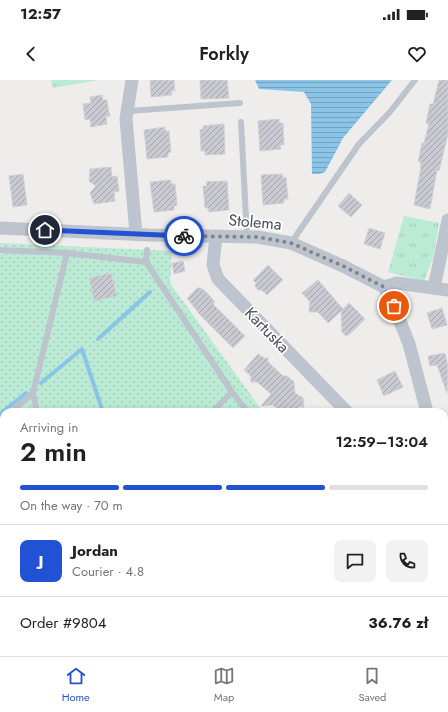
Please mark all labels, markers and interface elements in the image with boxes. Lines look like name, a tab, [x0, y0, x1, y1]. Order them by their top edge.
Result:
text: 12:57	[20, 3, 61, 25]
text: Forkly	[199, 41, 249, 67]
icon: back	[20, 43, 42, 65]
icon: heart	[406, 43, 428, 65]
street label: Stolema	[227, 208, 283, 236]
pin	[28, 213, 62, 247]
courier	[164, 216, 204, 256]
icon: home	[34, 219, 56, 241]
icon: bike	[173, 225, 195, 247]
pin	[377, 289, 411, 323]
icon: bag	[383, 295, 405, 317]
street label: Kartuska	[239, 302, 295, 358]
text: Arriving in	[20, 418, 78, 437]
text: 12:59–13:04	[335, 431, 428, 453]
text: 2 min	[20, 433, 87, 471]
text: On the way · 70 m	[20, 496, 123, 515]
text: Jordan	[72, 540, 118, 562]
button: chat	[334, 540, 376, 582]
button: phone	[386, 540, 428, 582]
text: J	[39, 550, 43, 572]
text: Courier · 4.8	[72, 562, 144, 581]
text: Order #9804	[20, 612, 107, 634]
text: 36.76 zł	[368, 612, 428, 634]
tab: Home	[62, 665, 90, 705]
tab: Map	[213, 665, 235, 705]
tab: Saved	[358, 665, 386, 705]

